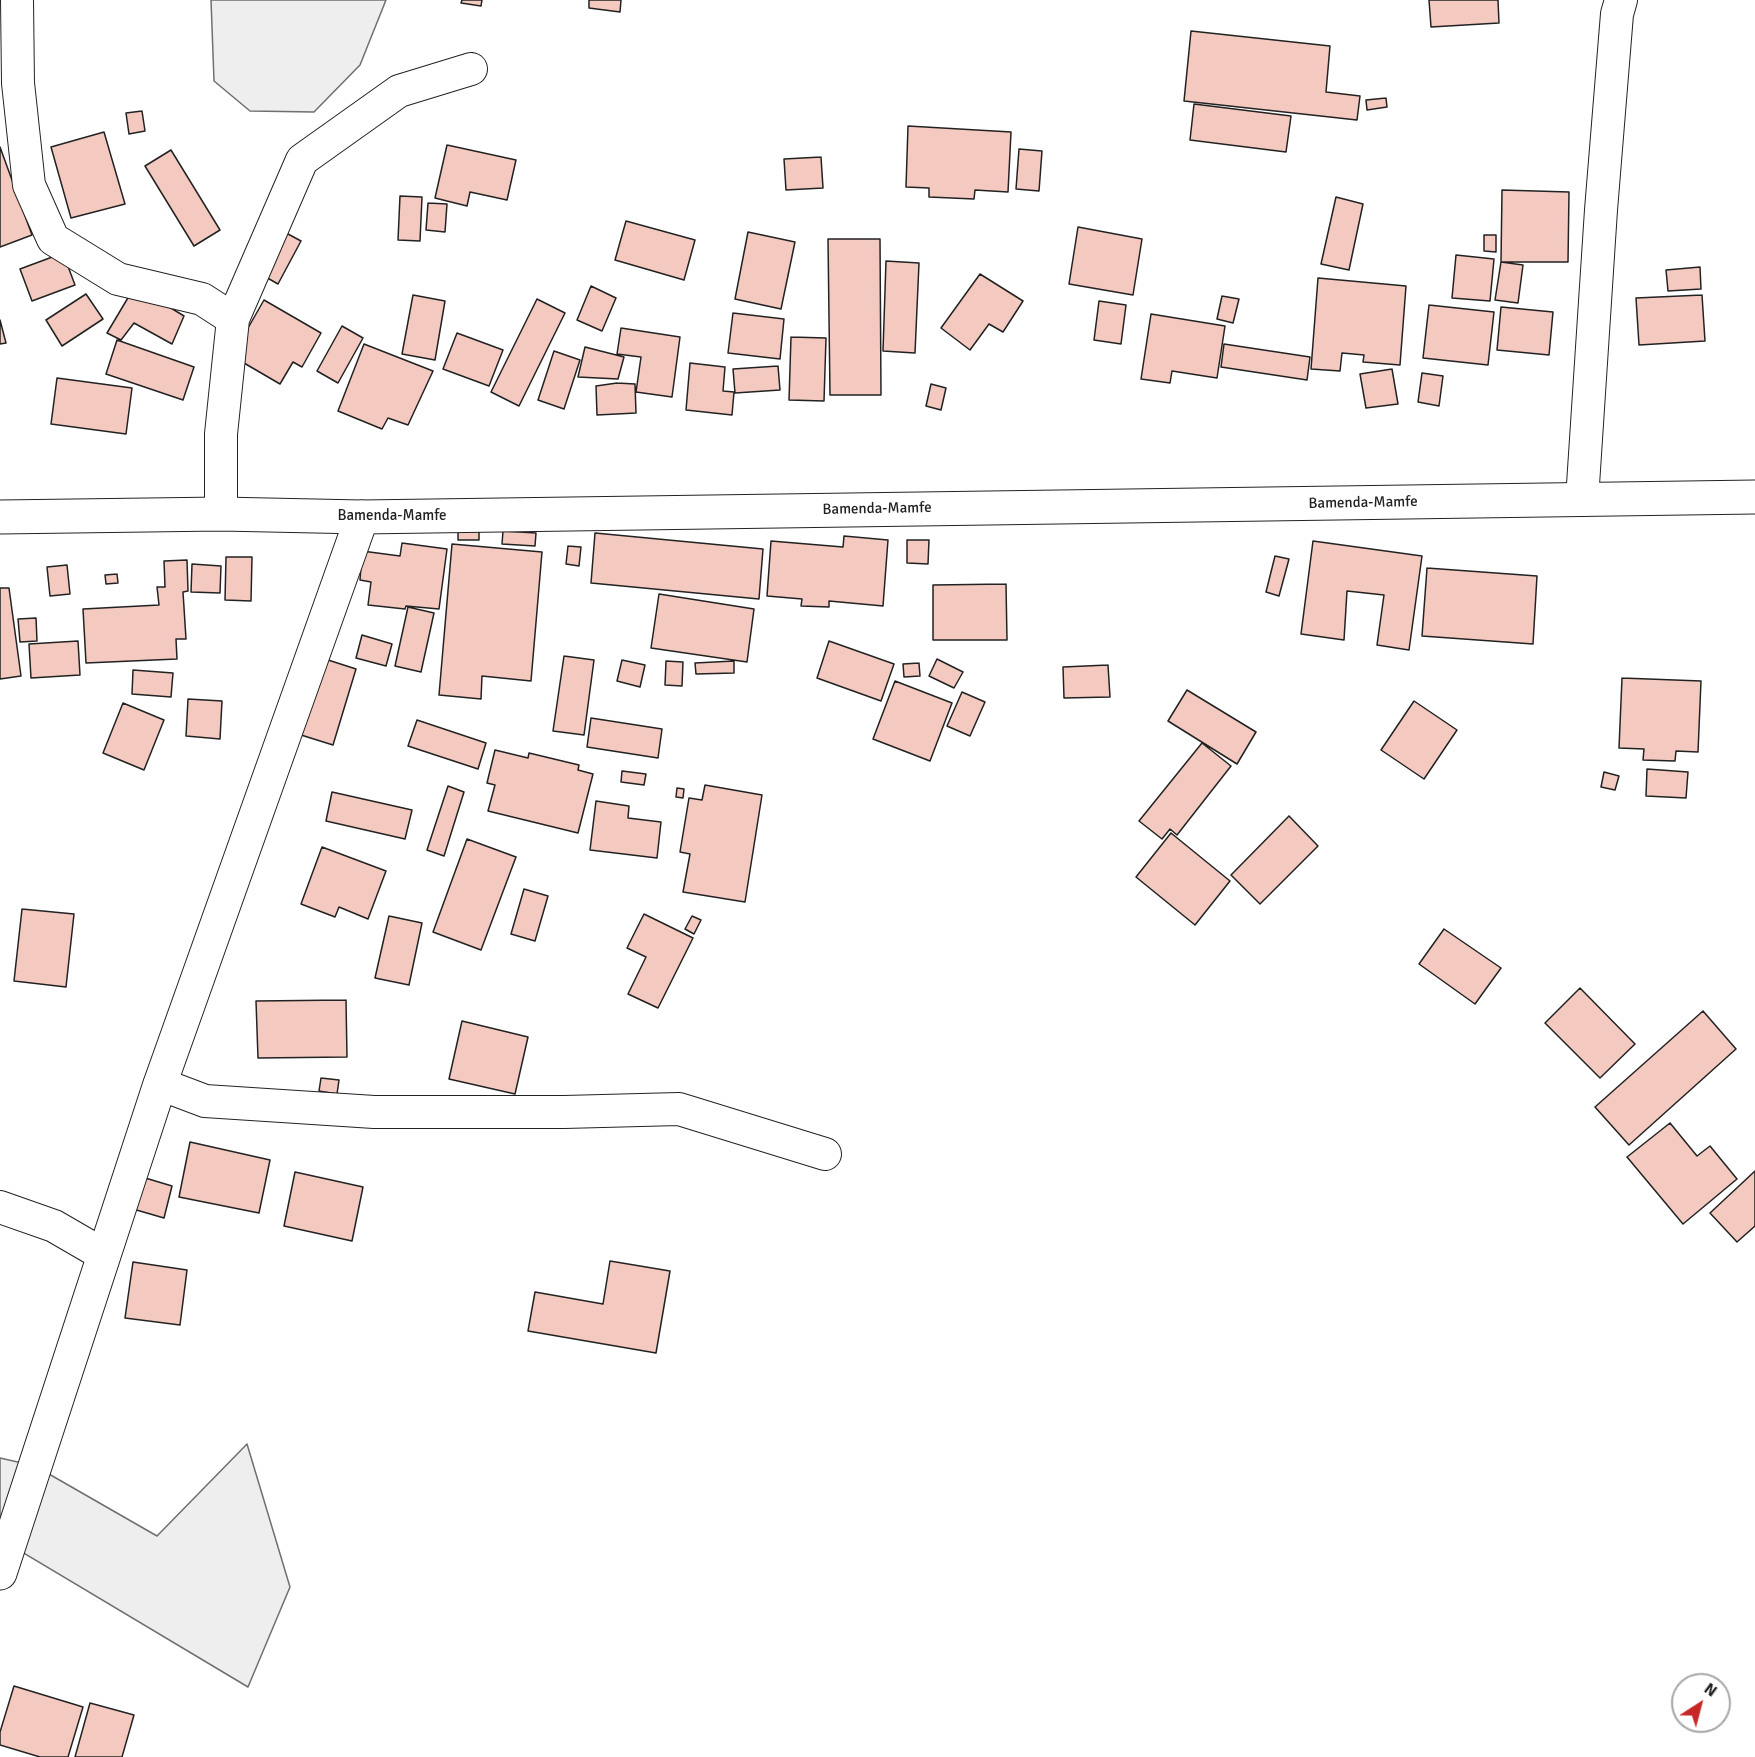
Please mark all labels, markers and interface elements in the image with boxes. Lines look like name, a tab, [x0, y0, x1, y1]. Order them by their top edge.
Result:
street label: Bamenda-Mamfe	[1308, 493, 1418, 513]
street label: Bamenda-Mamfe	[822, 499, 932, 519]
street label: Bamenda-Mamfe	[337, 507, 447, 525]
north arrow	[1671, 1673, 1731, 1733]
text: N	[1700, 1679, 1721, 1701]

